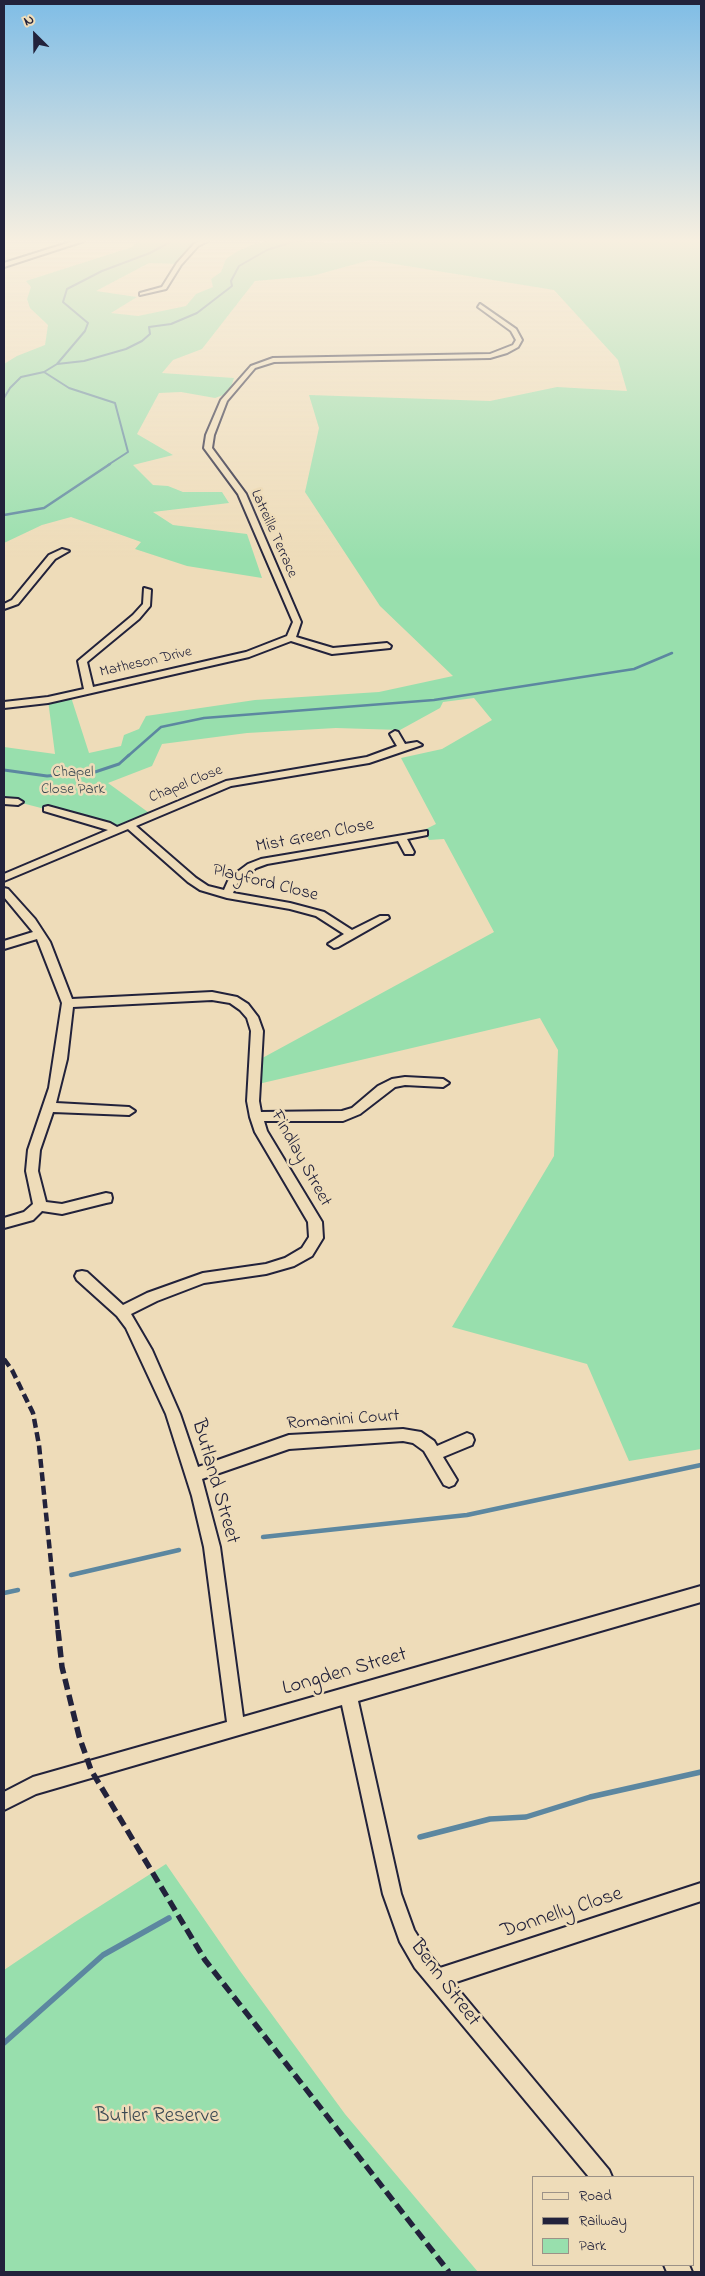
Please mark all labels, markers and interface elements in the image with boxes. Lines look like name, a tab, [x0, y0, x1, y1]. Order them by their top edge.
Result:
text: N	[20, 9, 37, 32]
north arrow	[10, 10, 60, 60]
street label: Latreille Terrace	[246, 487, 300, 581]
street label: Matheson Drive	[98, 644, 194, 682]
street label: Chapel Close	[147, 762, 225, 808]
park label: Chapel Close Park	[41, 765, 105, 800]
street label: Mist Green Close	[254, 815, 376, 859]
street label: Playford Close	[210, 860, 320, 908]
street label: Findlay Street	[265, 1107, 335, 1211]
street label: Romanini Court	[286, 1406, 400, 1436]
street label: Butland Street	[184, 1417, 244, 1547]
street label: Longden Street	[280, 1643, 410, 1703]
street label: Donnelly Close	[498, 1882, 626, 1946]
street label: Benn Street	[403, 1936, 485, 2032]
park label: Butler Reserve	[95, 2105, 219, 2131]
legend	[532, 2176, 695, 2266]
text: Road	[579, 2185, 612, 2207]
text: Railway	[579, 2210, 627, 2232]
text: Park	[579, 2235, 606, 2257]

